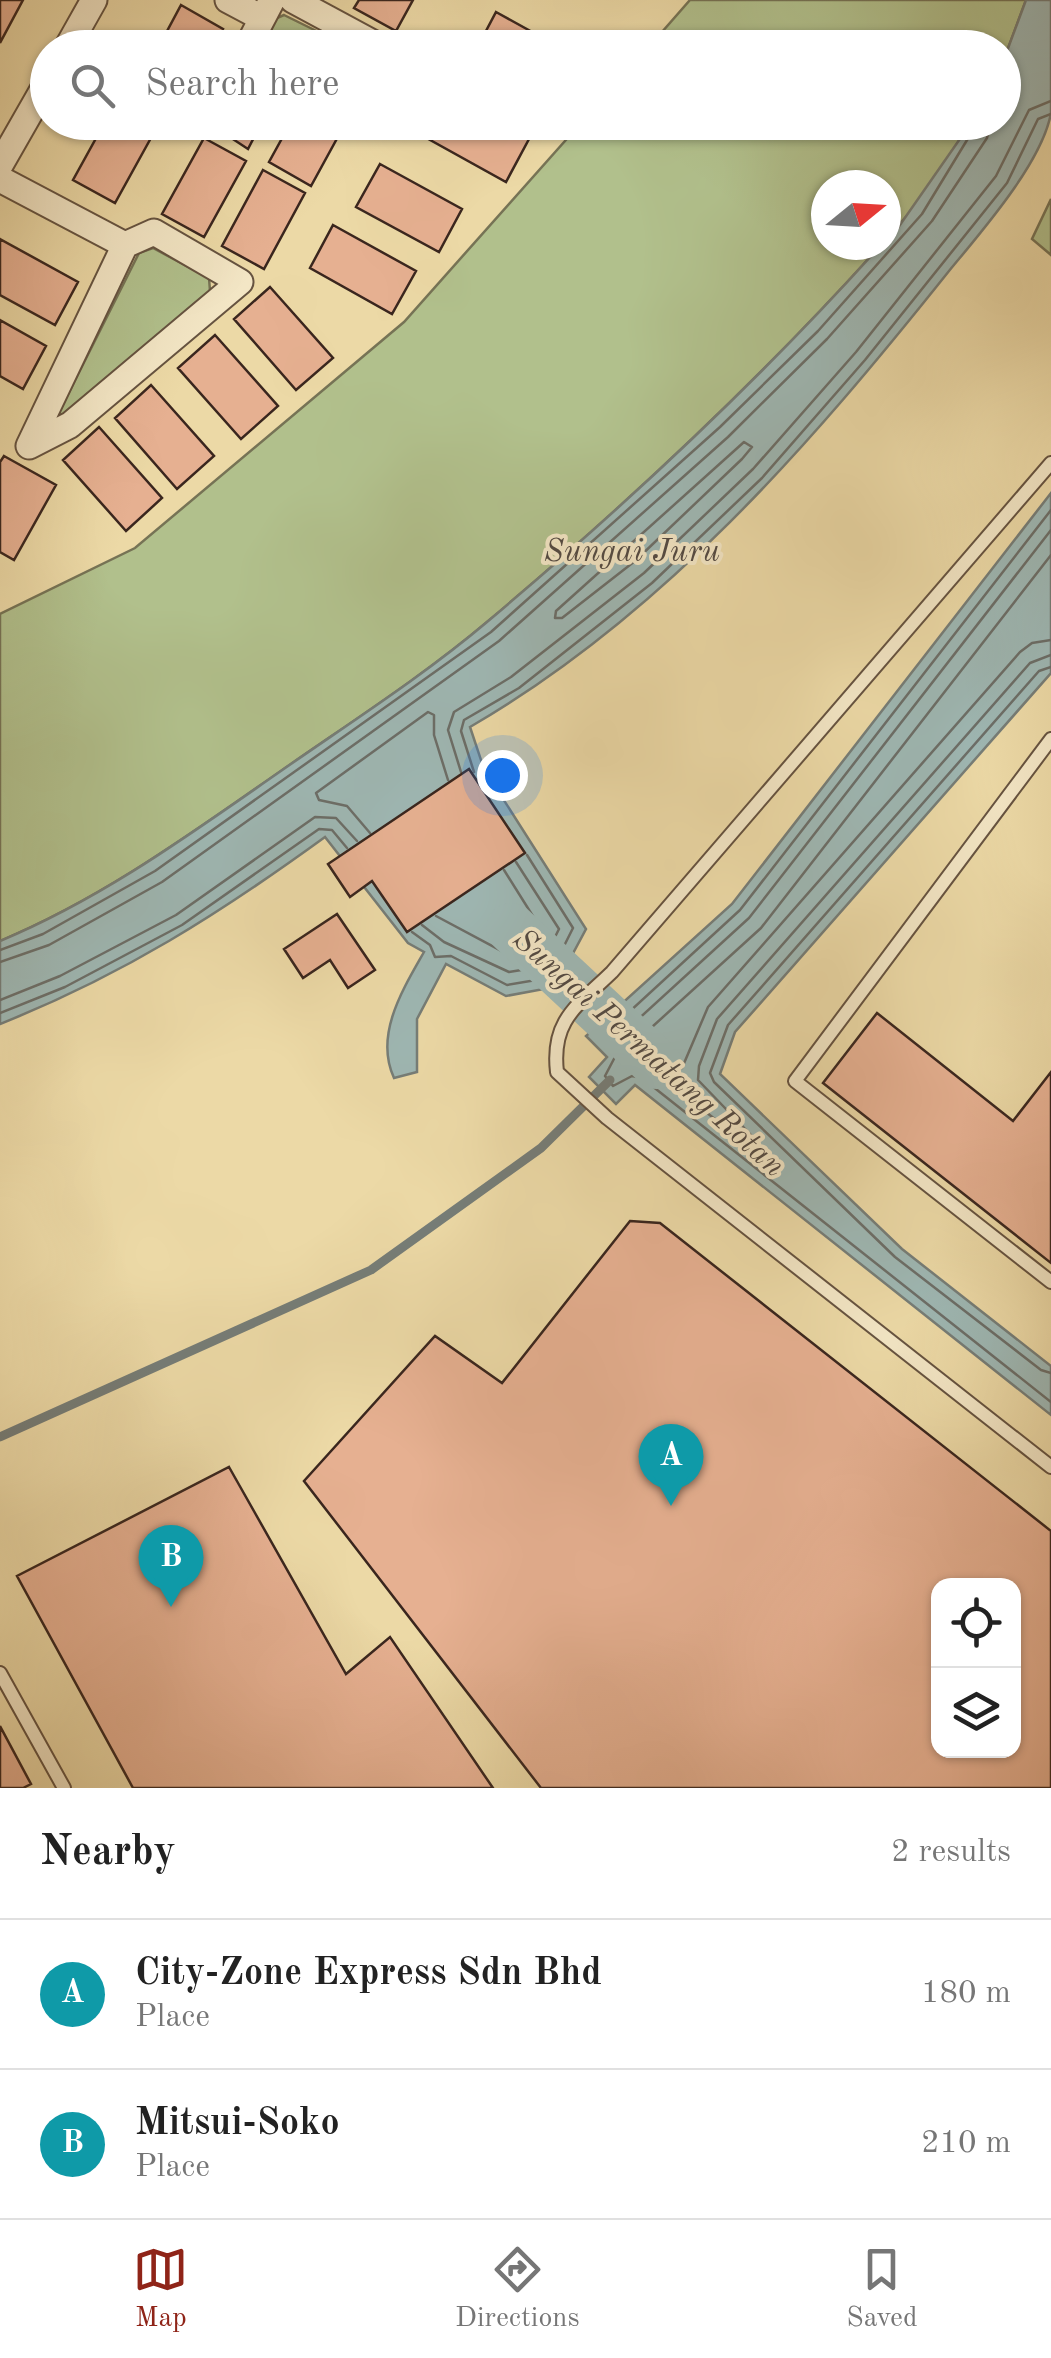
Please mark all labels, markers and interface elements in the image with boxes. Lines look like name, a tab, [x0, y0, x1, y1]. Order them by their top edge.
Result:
search box	[30, 30, 1021, 140]
icon: search	[65, 58, 120, 113]
text: Search here	[145, 66, 340, 104]
north arrow	[811, 170, 901, 260]
water label: Sungai Juru	[544, 537, 720, 569]
your location	[477, 750, 528, 801]
water label: Sungai Permatang Rotan	[506, 924, 790, 1184]
pin: A	[638, 1424, 704, 1506]
pin: B	[138, 1524, 204, 1607]
map controls	[931, 1578, 1021, 1758]
button: locate	[931, 1578, 1021, 1668]
button: layers	[931, 1668, 1021, 1758]
text: Nearby	[40, 1832, 176, 1874]
text: 2 results	[891, 1837, 1011, 1869]
text: City-Zone Express Sdn Bhd	[135, 1955, 602, 1993]
text: A	[60, 1978, 85, 2010]
text: 180 m	[921, 1978, 1011, 2010]
text: Place	[135, 2002, 210, 2034]
text: Mitsui-Soko	[135, 2105, 340, 2143]
text: B	[61, 2128, 84, 2160]
text: 210 m	[921, 2128, 1011, 2160]
text: Place	[135, 2152, 210, 2184]
tab: Map	[133, 2242, 188, 2337]
tab: Directions	[455, 2242, 580, 2337]
tab: Saved	[846, 2242, 918, 2337]

